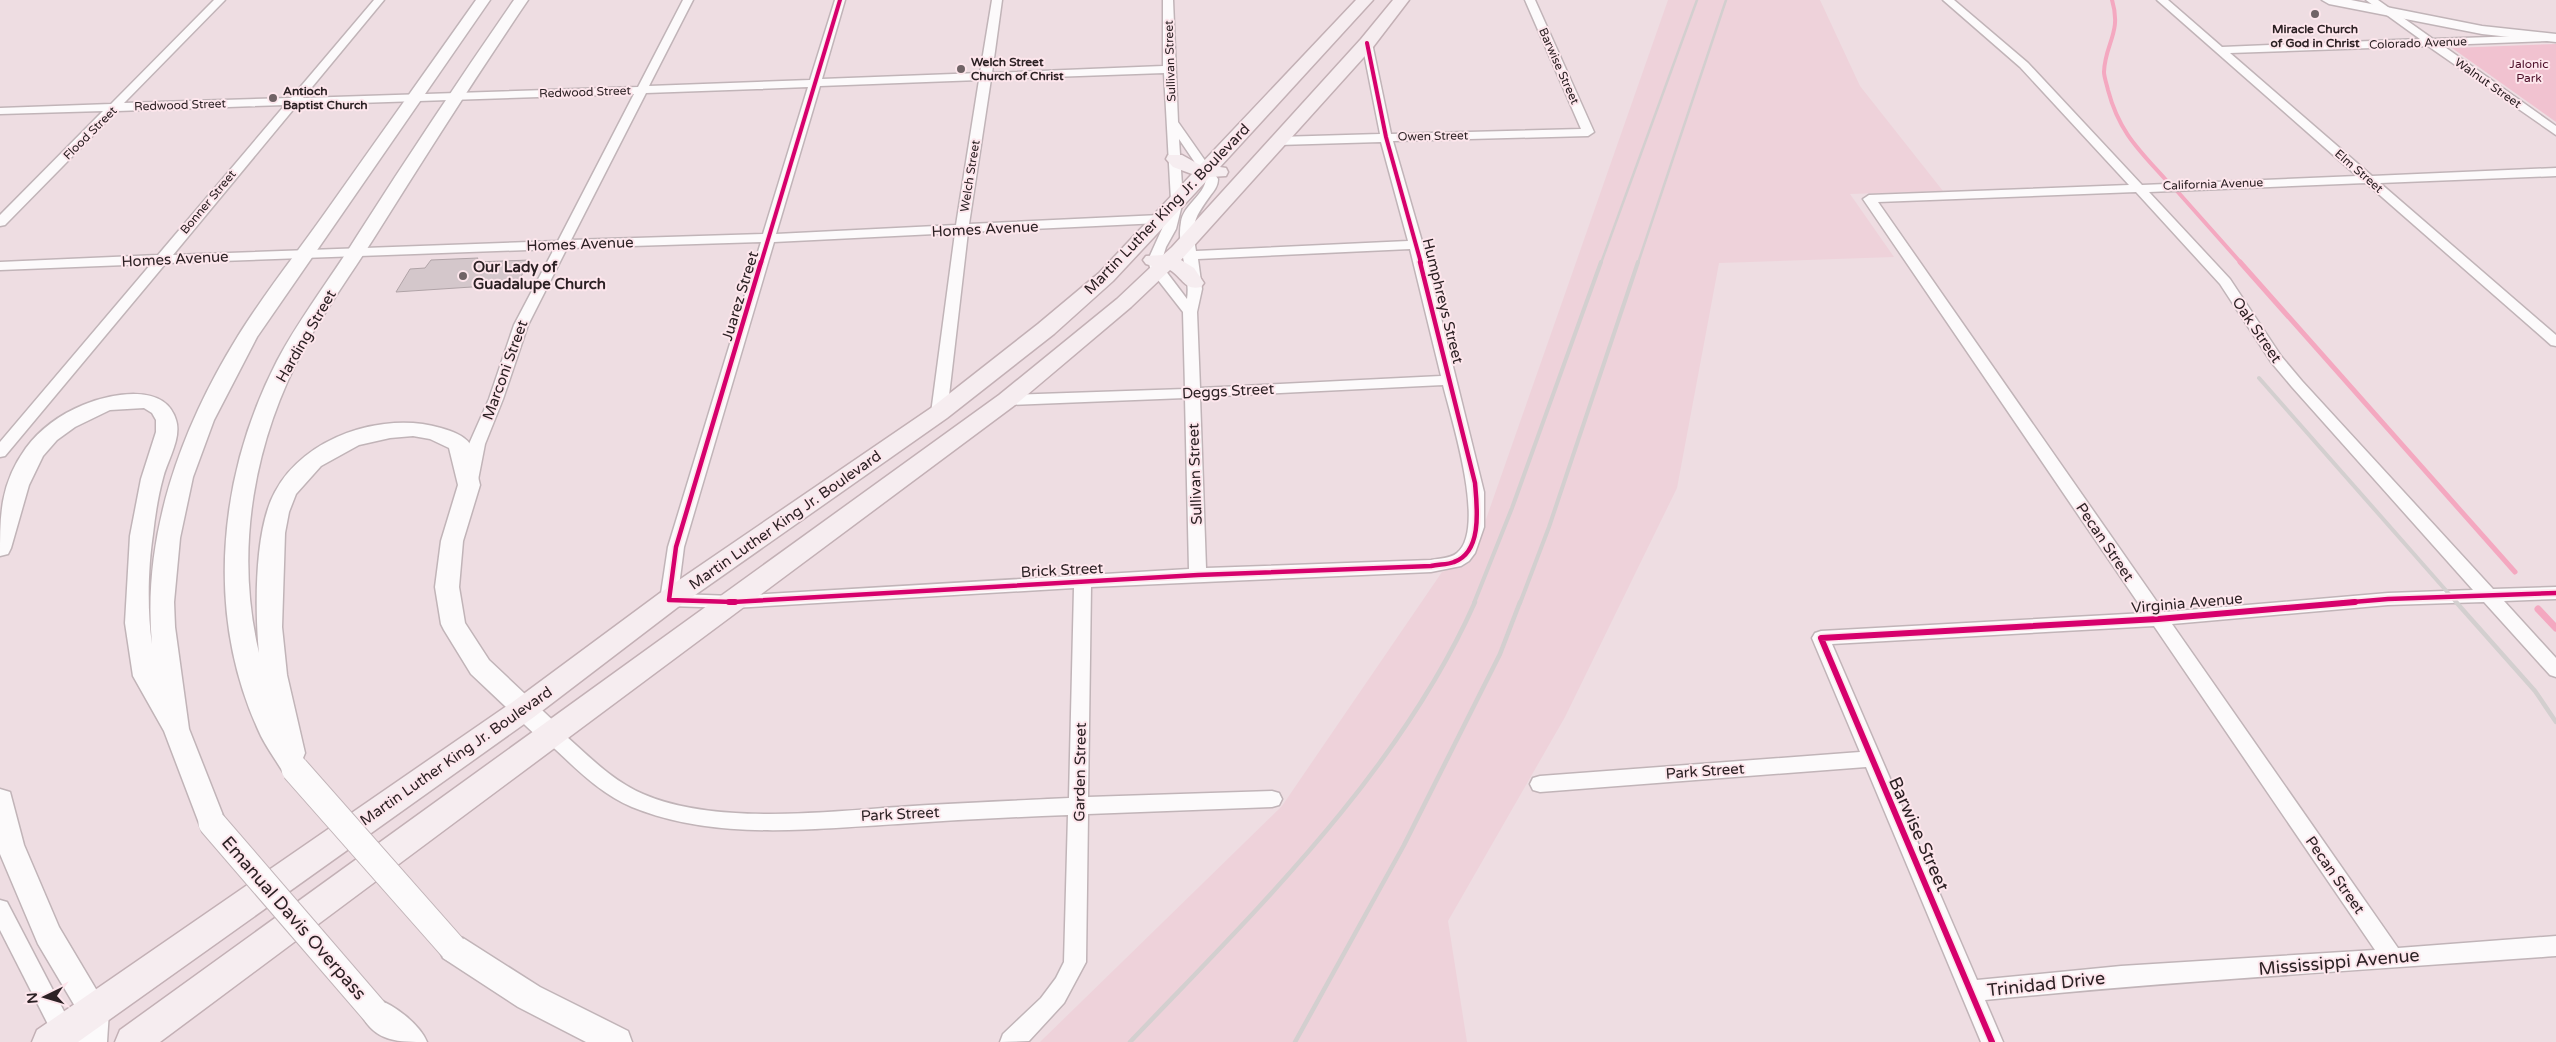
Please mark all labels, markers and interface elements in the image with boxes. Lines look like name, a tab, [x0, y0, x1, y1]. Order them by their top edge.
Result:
marker: Miracle Church of God in Christ	[2309, 8, 2321, 20]
street label: Sullivan Street	[1162, 20, 1178, 102]
place label: Miracle Church of God in Christ	[2271, 22, 2360, 50]
street label: Barwise Street	[1536, 26, 1582, 107]
street label: Colorado Avenue	[2369, 34, 2467, 52]
place label: Welch Street Church of Christ	[971, 55, 1064, 83]
street label: Walnut Street	[2452, 55, 2524, 111]
park label: Jalonic Park	[2509, 57, 2549, 85]
marker: Welch Street Church of Christ	[955, 63, 967, 75]
street label: Redwood Street	[539, 83, 632, 101]
place label: Antioch Baptist Church	[283, 84, 368, 113]
marker: Antioch Baptist Church	[267, 92, 279, 104]
street label: Redwood Street	[134, 96, 227, 114]
street label: Flood Street	[60, 103, 120, 163]
street label: Martin Luther King Jr. Boulevard	[1081, 120, 1253, 298]
street label: Owen Street	[1398, 128, 1469, 144]
street label: Welch Street	[957, 139, 983, 213]
street label: Elm Street	[2332, 146, 2386, 196]
street label: Bonner Street	[177, 167, 239, 237]
street label: California Avenue	[2163, 175, 2264, 193]
street label: Homes Avenue	[931, 217, 1039, 241]
street label: Homes Avenue	[526, 233, 634, 255]
street label: Humphreys Street	[1419, 236, 1467, 366]
street label: Homes Avenue	[121, 247, 229, 271]
street label: Juarez Street	[718, 249, 762, 343]
place label: Our Lady of Guadalupe Church	[473, 258, 606, 294]
marker: Our Lady of Guadalupe Church	[457, 270, 469, 282]
street label: Harding Street	[272, 286, 340, 385]
street label: Oak Street	[2228, 294, 2286, 367]
street label: Marconi Street	[479, 317, 532, 422]
street label: Deggs Street	[1181, 380, 1275, 402]
street label: Sullivan Street	[1184, 423, 1206, 525]
street label: Martin Luther King Jr. Boulevard	[686, 447, 884, 593]
street label: Pecan Street	[2072, 499, 2138, 585]
street label: Brick Street	[1020, 559, 1104, 581]
street label: Virginia Avenue	[2131, 589, 2243, 617]
street label: Martin Luther King Jr. Boulevard	[357, 683, 555, 829]
street label: Garden Street	[1070, 722, 1090, 822]
street label: Park Street	[1665, 759, 1745, 783]
street label: Barwise Street	[1884, 773, 1954, 895]
street label: Park Street	[860, 803, 940, 825]
street label: Emanual Davis Overpass	[217, 832, 371, 1004]
street label: Pecan Street	[2302, 833, 2369, 918]
street label: Mississippi Avenue	[2258, 944, 2420, 980]
street label: Trinidad Drive	[1986, 967, 2106, 1001]
north arrow	[20, 972, 70, 1022]
text: N	[24, 992, 42, 1004]

